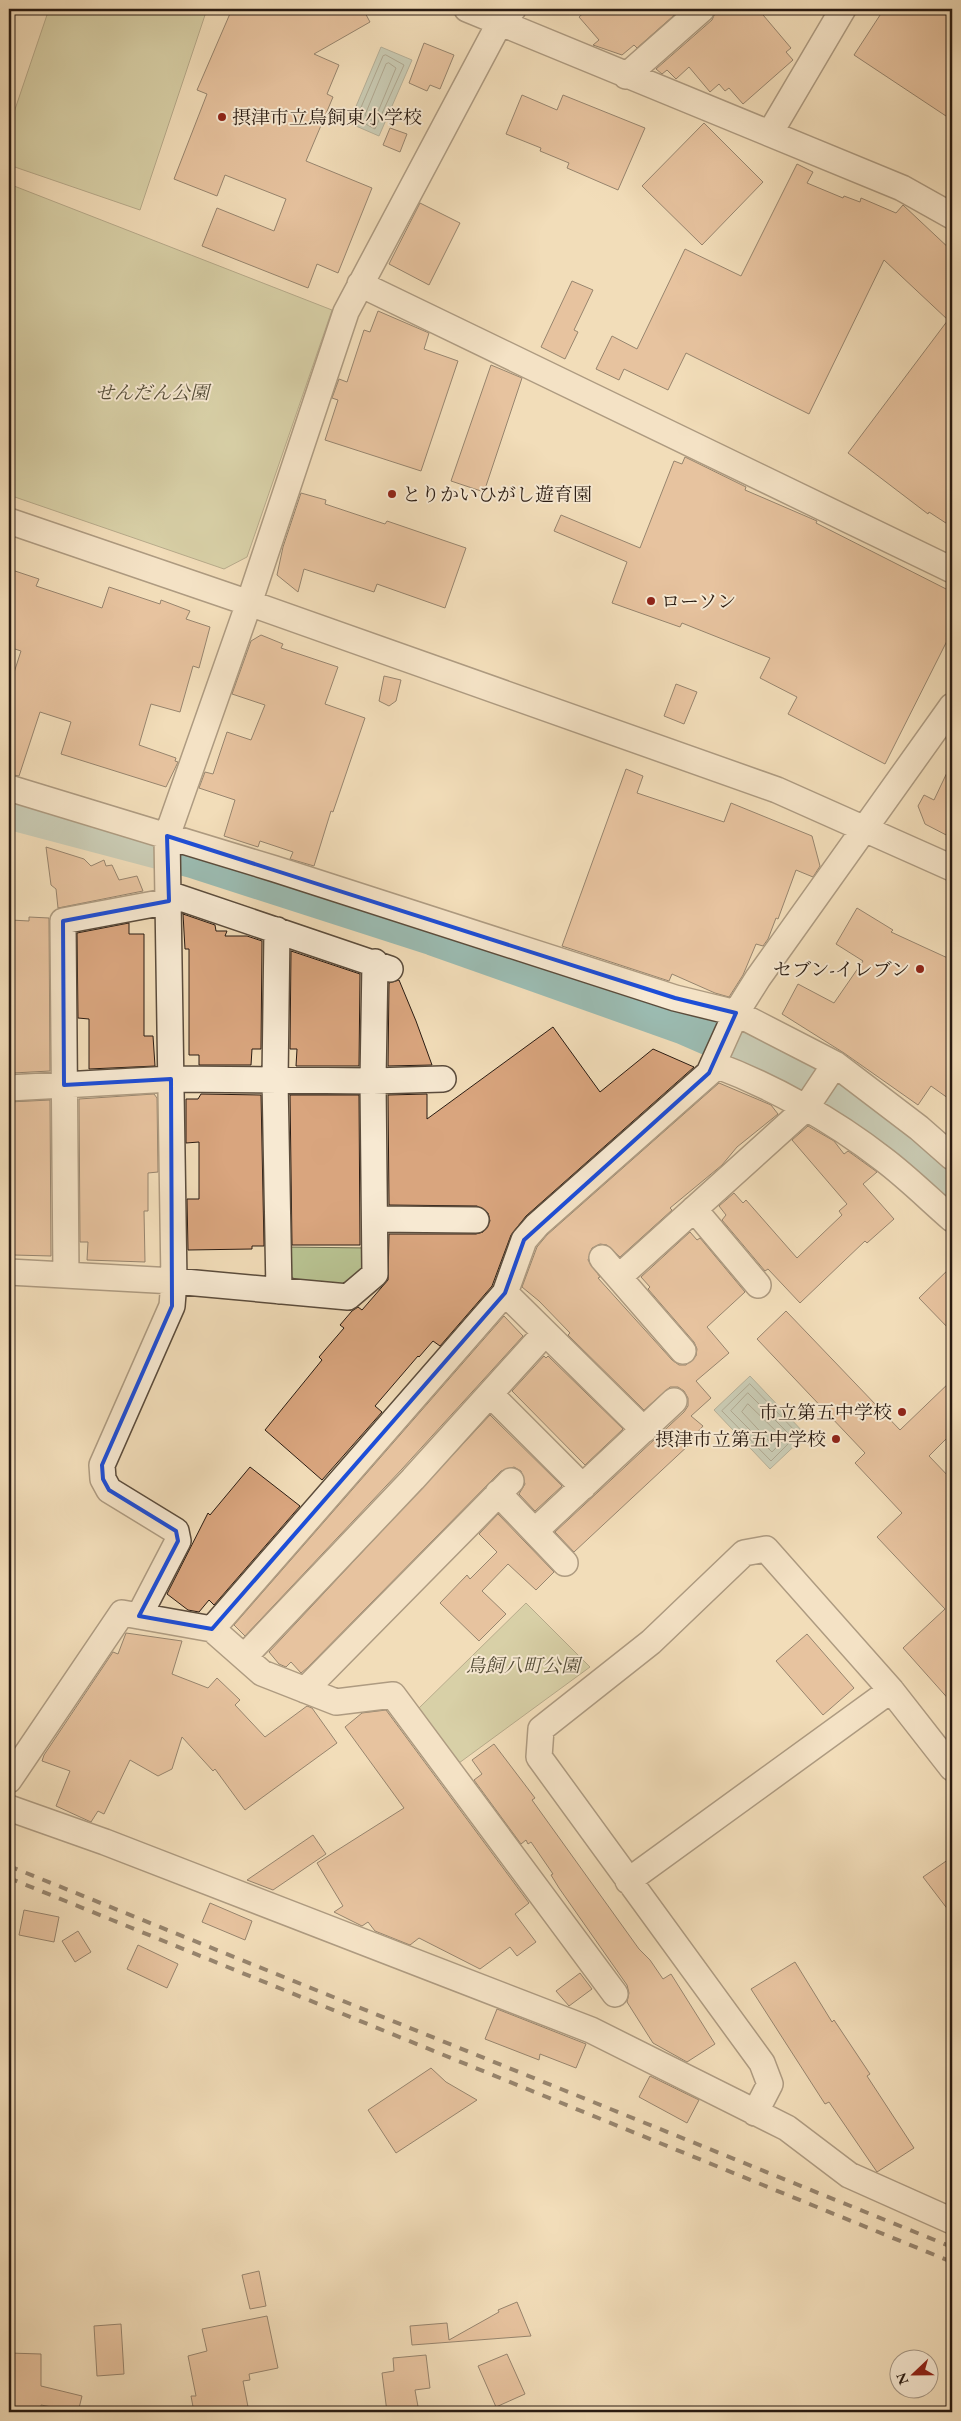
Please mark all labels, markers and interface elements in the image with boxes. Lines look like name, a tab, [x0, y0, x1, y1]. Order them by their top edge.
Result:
place label: 摂津市立鳥飼東小学校	[232, 105, 422, 130]
marker: 摂津市立鳥飼東小学校	[216, 111, 228, 123]
park label: せんだん公園	[95, 380, 212, 405]
place label: とりかいひがし遊育園	[402, 482, 592, 507]
marker: とりかいひがし遊育園	[386, 488, 398, 500]
place label: ローソン	[661, 589, 736, 614]
marker: ローソン	[645, 595, 657, 607]
place label: セブン-イレブン	[773, 957, 910, 982]
marker: セブン-イレブン	[914, 963, 926, 975]
place label: 市立第五中学校	[759, 1400, 892, 1425]
marker: 市立第五中学校	[896, 1406, 908, 1418]
place label: 摂津市立第五中学校	[655, 1427, 826, 1452]
marker: 摂津市立第五中学校	[830, 1433, 842, 1445]
park label: 鳥飼八町公園	[466, 1653, 583, 1678]
north arrow	[888, 2348, 938, 2398]
text: N	[891, 2370, 912, 2387]

